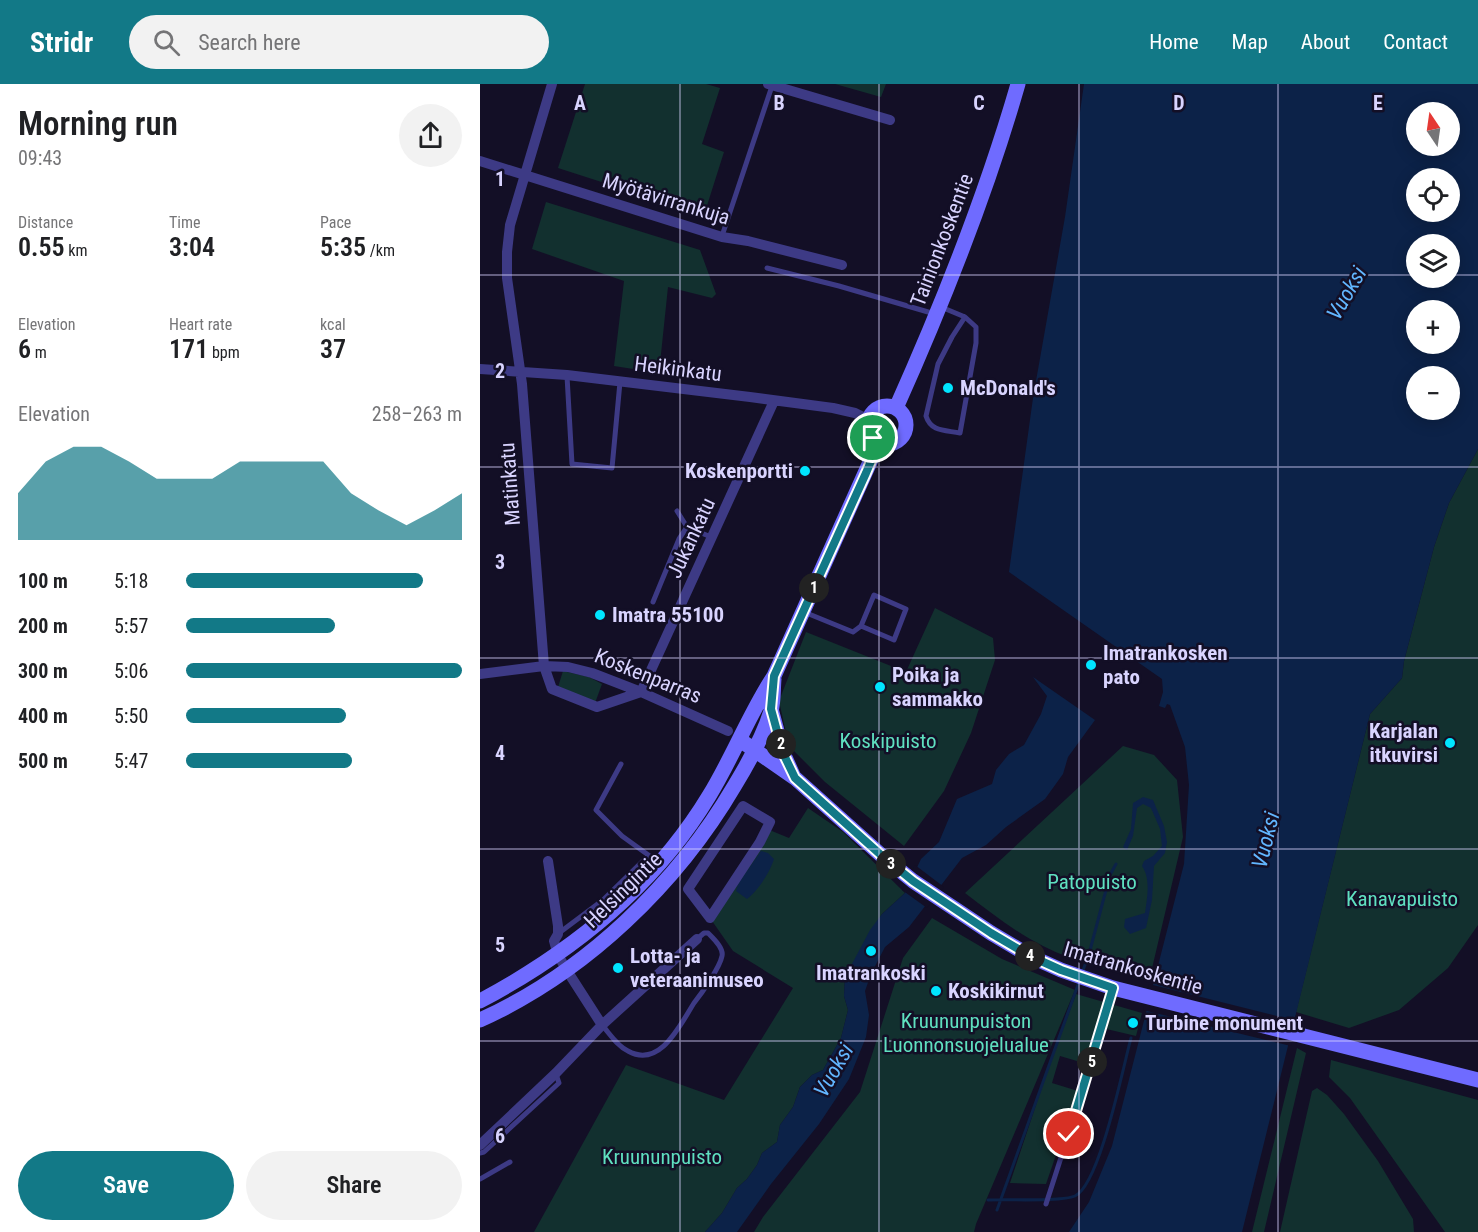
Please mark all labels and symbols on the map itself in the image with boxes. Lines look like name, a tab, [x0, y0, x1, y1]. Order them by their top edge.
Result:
text: A	[574, 91, 586, 115]
text: B	[773, 91, 785, 115]
text: C	[973, 91, 985, 115]
text: D	[1173, 91, 1185, 115]
text: E	[1373, 91, 1383, 115]
north arrow	[1406, 102, 1460, 156]
text: 1	[495, 167, 505, 191]
street label: Myötävirrankuja	[599, 168, 733, 230]
street label: Tainionkoskentie	[906, 170, 978, 310]
water label: Vuoksi	[1321, 262, 1372, 324]
street label: Heikinkatu	[633, 352, 723, 386]
text: 2	[495, 359, 505, 383]
place label: McDonald's	[960, 376, 1056, 400]
marker: McDonald's	[941, 381, 955, 395]
pin	[847, 412, 898, 463]
street label: Matinkatu	[495, 442, 525, 526]
place label: Koskenportti	[685, 459, 793, 483]
marker: Koskenportti	[798, 464, 812, 478]
street label: Jukankatu	[662, 494, 720, 582]
text: 3	[495, 550, 505, 574]
pin: 1	[799, 573, 829, 603]
place label: Imatra 55100	[612, 603, 724, 627]
marker: Imatra 55100	[593, 608, 607, 622]
place label: Imatrankosken pato	[1103, 641, 1228, 689]
street label: Koskenparras	[591, 644, 705, 708]
marker: Imatrankosken pato	[1084, 658, 1098, 672]
place label: Poika ja sammakko	[892, 663, 983, 711]
marker: Poika ja sammakko	[873, 680, 887, 694]
place label: Karjalan itkuvirsi	[1369, 719, 1438, 767]
pin: 2	[766, 729, 796, 759]
park label: Koskipuisto	[839, 729, 937, 753]
marker: Karjalan itkuvirsi	[1443, 736, 1457, 750]
text: 4	[495, 741, 505, 765]
water label: Vuoksi	[1246, 809, 1285, 871]
street label: Helsingintie	[579, 847, 667, 933]
pin: 3	[876, 849, 906, 879]
park label: Patopuisto	[1047, 870, 1137, 894]
park label: Kanavapuisto	[1346, 887, 1458, 911]
text: 5	[495, 933, 505, 957]
street label: Imatrankoskentie	[1061, 937, 1205, 999]
pin: 4	[1015, 941, 1045, 971]
place label: Lotta- ja veteraanimuseo	[630, 944, 764, 992]
marker: Imatrankoski	[864, 944, 878, 958]
marker: Lotta- ja veteraanimuseo	[611, 961, 625, 975]
place label: Imatrankoski	[816, 961, 926, 985]
place label: Koskikirnut	[948, 979, 1044, 1003]
marker: Koskikirnut	[929, 984, 943, 998]
park label: Kruununpuiston Luonnonsuojelualue	[883, 1009, 1049, 1057]
place label: Turbine monument	[1145, 1011, 1303, 1035]
marker: Turbine monument	[1126, 1016, 1140, 1030]
water label: Vuoksi	[808, 1039, 859, 1101]
pin: 5	[1077, 1047, 1107, 1077]
pin	[1043, 1108, 1094, 1159]
text: 6	[495, 1124, 505, 1148]
park label: Kruununpuisto	[602, 1145, 722, 1169]

